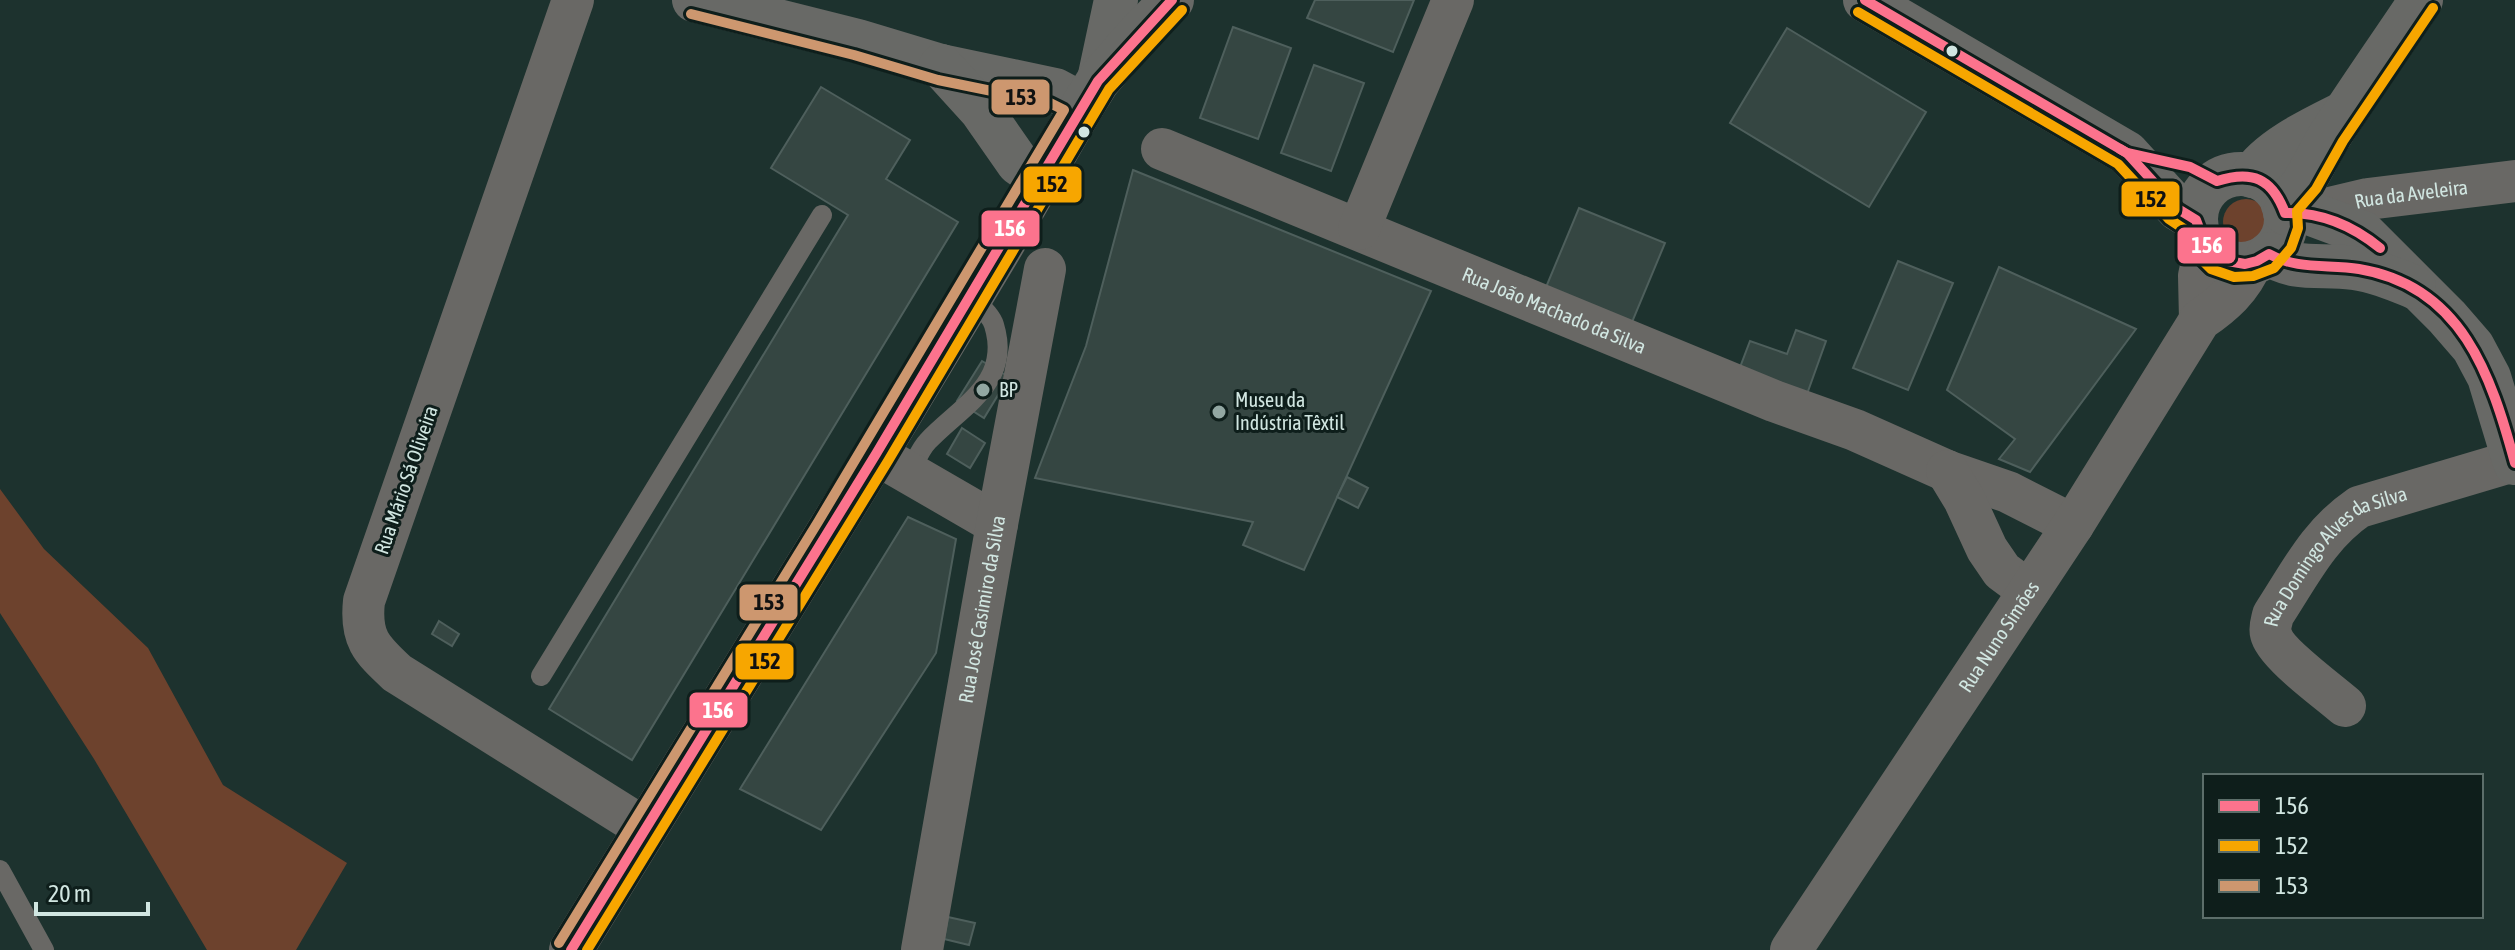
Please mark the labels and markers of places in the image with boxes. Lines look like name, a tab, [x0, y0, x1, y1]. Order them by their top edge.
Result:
unlabelled marker	[1944, 43, 1960, 59]
unlabelled marker	[1076, 124, 1092, 140]
place label: BP	[999, 378, 1018, 401]
marker: BP	[974, 381, 992, 399]
place label: Museu da Indústria Têxtil	[1235, 388, 1345, 434]
marker: Museu da Indústria Têxtil	[1210, 403, 1228, 421]

